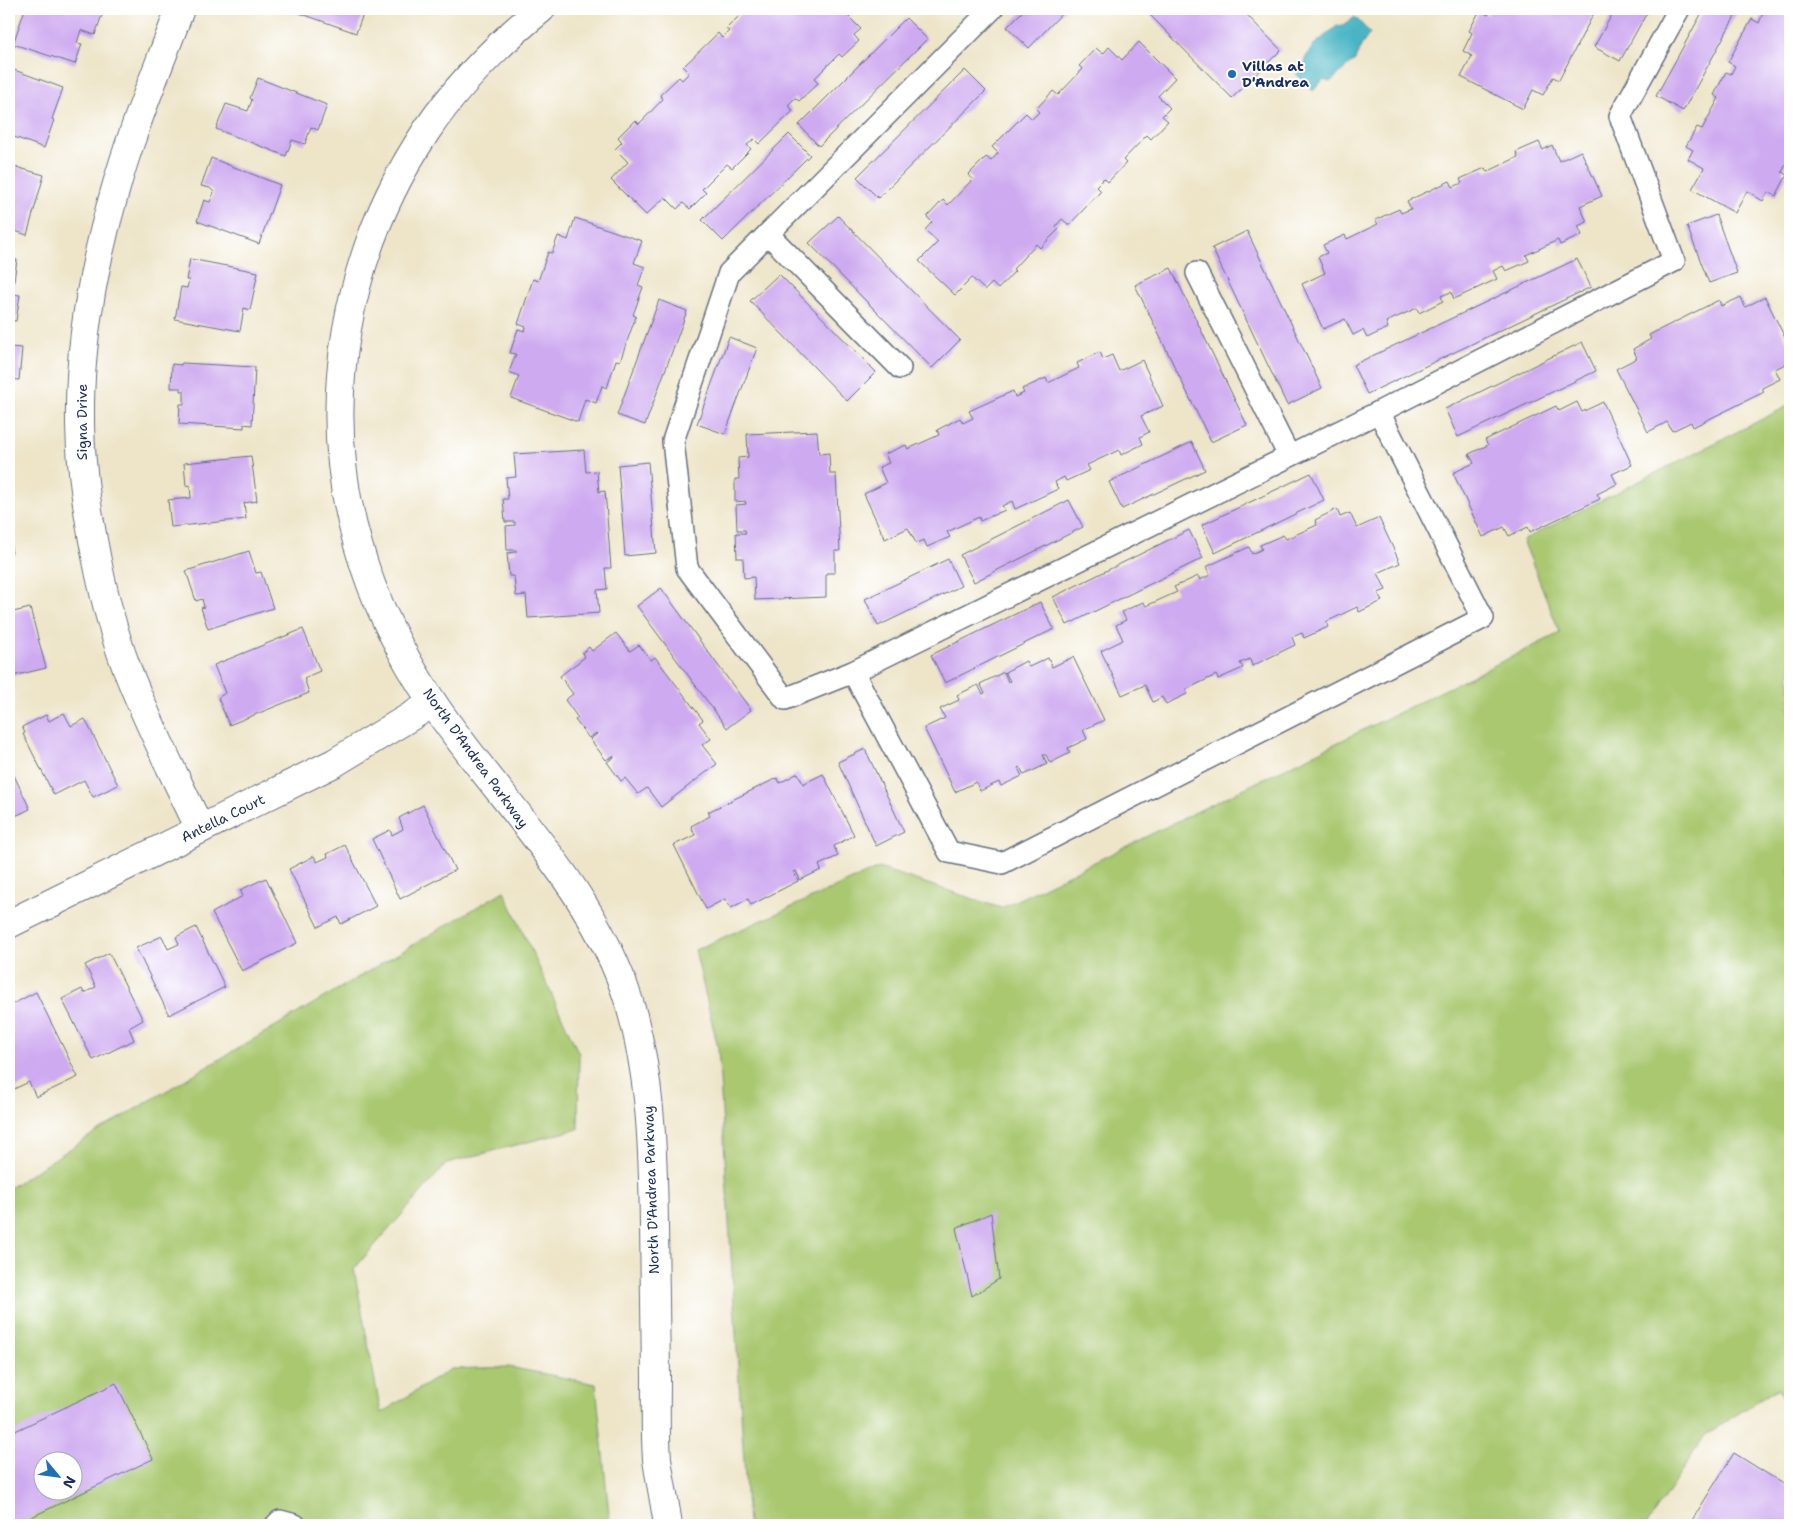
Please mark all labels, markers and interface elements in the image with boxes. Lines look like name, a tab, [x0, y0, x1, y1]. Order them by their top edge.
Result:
place label: Villas at D'Andrea	[1242, 57, 1310, 91]
marker: Villas at D'Andrea	[1226, 68, 1238, 80]
street label: Signa Drive	[73, 384, 91, 460]
street label: North D'Andrea Parkway	[419, 684, 533, 832]
street label: Antella Court	[178, 790, 268, 846]
street label: North D'Andrea Parkway	[639, 1105, 663, 1275]
north arrow	[32, 1452, 82, 1502]
text: N	[59, 1473, 80, 1492]

